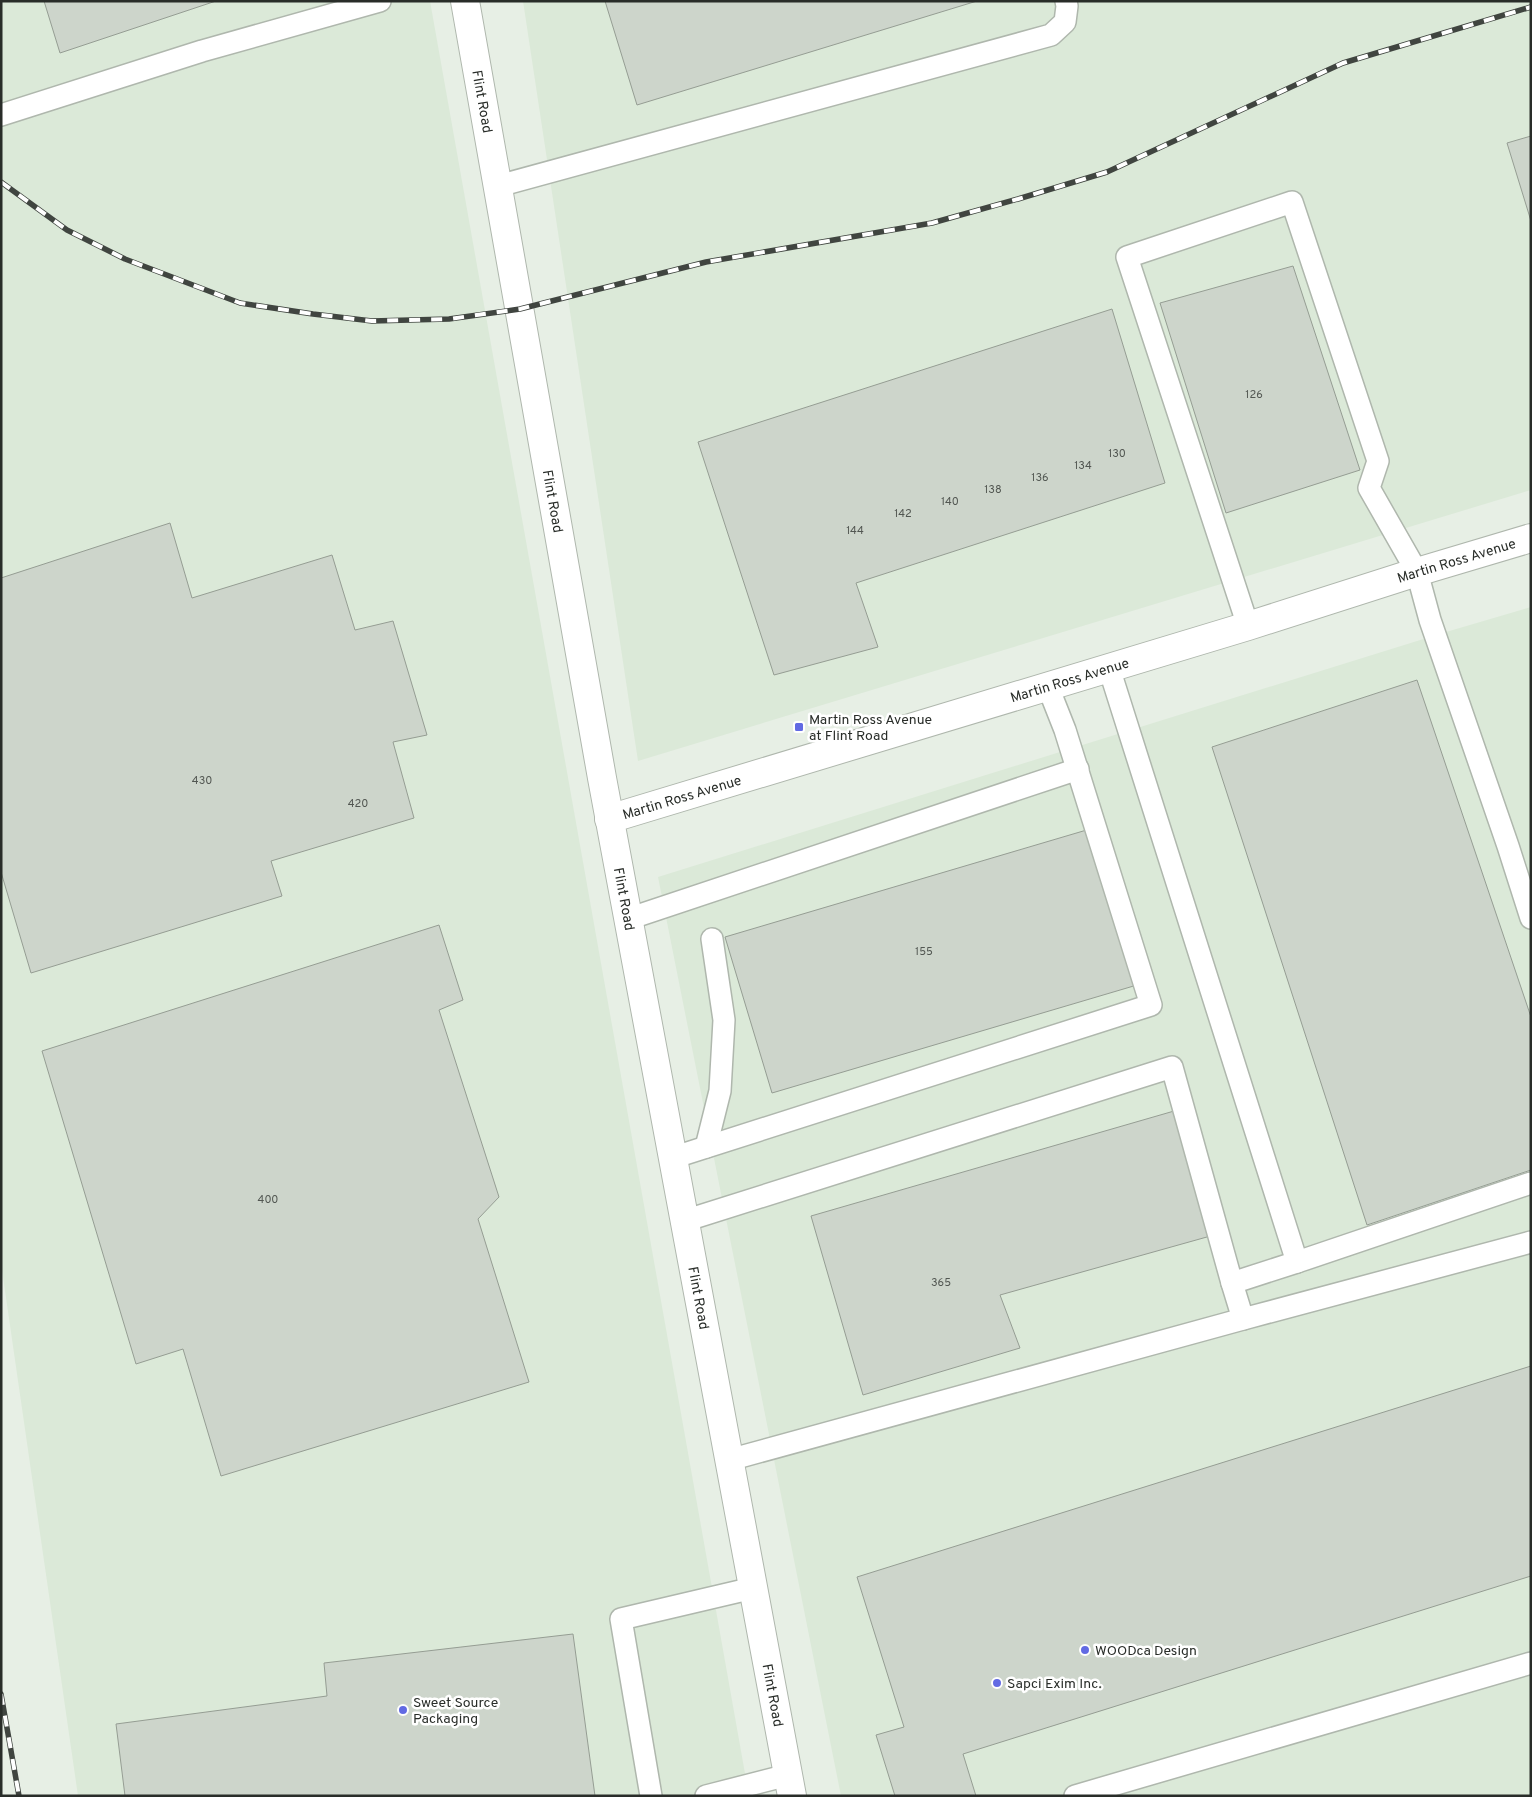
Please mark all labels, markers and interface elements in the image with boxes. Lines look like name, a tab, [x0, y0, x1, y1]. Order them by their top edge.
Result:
street label: Flint Road	[467, 69, 495, 135]
house number: 126	[1245, 388, 1263, 402]
house number: 130	[1108, 447, 1126, 461]
house number: 134	[1074, 459, 1092, 473]
street label: Flint Road	[538, 469, 566, 534]
house number: 136	[1031, 471, 1049, 485]
house number: 138	[984, 483, 1002, 497]
house number: 140	[941, 495, 959, 509]
house number: 142	[894, 507, 912, 521]
house number: 144	[846, 524, 864, 538]
street label: Martin Ross Avenue	[1395, 536, 1518, 588]
street label: Martin Ross Avenue	[1008, 655, 1131, 707]
place label: Martin Ross Avenue at Flint Road	[809, 712, 932, 745]
marker: Martin Ross Avenue at Flint Road	[793, 721, 805, 733]
street label: Martin Ross Avenue	[621, 773, 744, 824]
house number: 430	[192, 774, 212, 788]
house number: 420	[348, 797, 368, 811]
street label: Flint Road	[609, 866, 637, 932]
house number: 155	[915, 945, 933, 959]
house number: 400	[258, 1193, 278, 1207]
street label: Flint Road	[683, 1265, 712, 1331]
house number: 365	[931, 1276, 951, 1290]
place label: WOODca Design	[1095, 1643, 1197, 1660]
marker: WOODca Design	[1079, 1644, 1091, 1656]
street label: Flint Road	[757, 1663, 786, 1728]
place label: Sapci Exim Inc.	[1007, 1676, 1102, 1693]
marker: Sapci Exim Inc.	[991, 1677, 1003, 1689]
place label: Sweet Source Packaging	[413, 1695, 498, 1728]
marker: Sweet Source Packaging	[397, 1704, 409, 1716]

